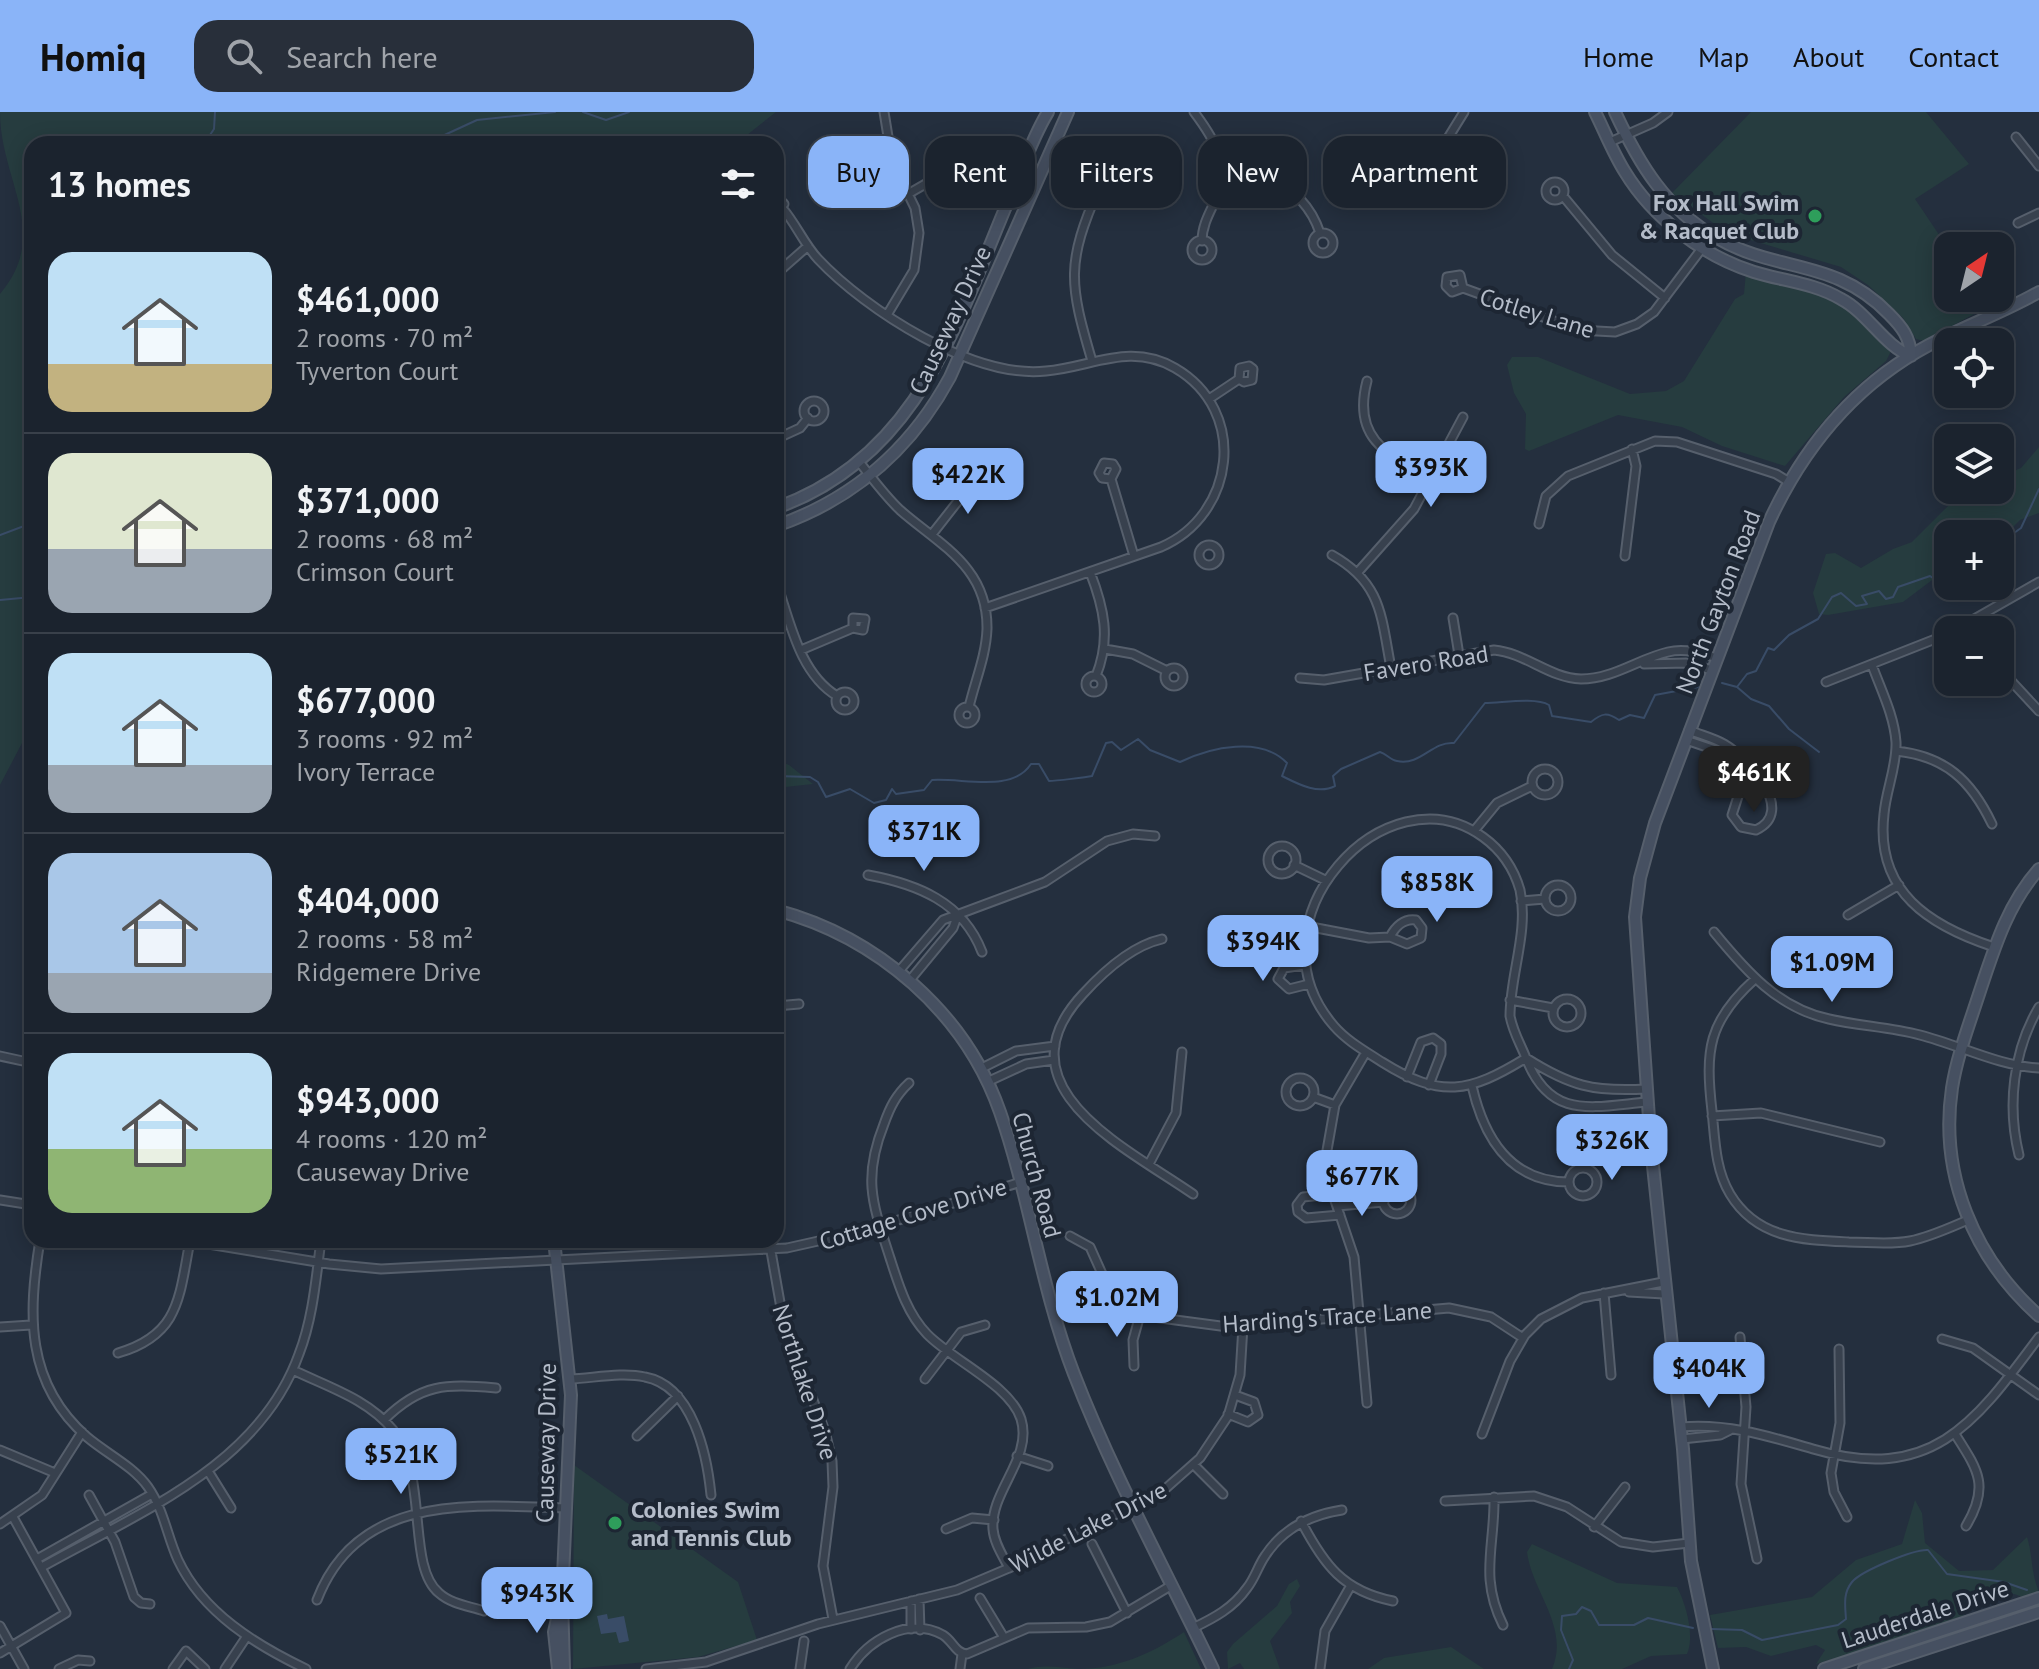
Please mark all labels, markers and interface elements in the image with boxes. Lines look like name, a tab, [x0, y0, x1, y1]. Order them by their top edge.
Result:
search box	[194, 20, 754, 92]
text: Homiq	[40, 32, 146, 81]
icon: search	[222, 34, 266, 78]
text: Search here	[286, 37, 438, 76]
text: Home	[1583, 38, 1654, 75]
text: Map	[1698, 38, 1749, 75]
text: About	[1793, 38, 1864, 75]
text: Contact	[1908, 38, 1999, 75]
chip: Buy	[808, 136, 909, 208]
chip: Rent	[925, 136, 1035, 208]
chip: Filters	[1051, 136, 1182, 208]
chip: New	[1198, 136, 1307, 208]
chip: Apartment	[1323, 136, 1506, 208]
text: 13 homes	[48, 162, 191, 206]
icon: filters	[716, 162, 760, 206]
place label: Fox Hall Swim & Racquet Club	[1639, 187, 1799, 246]
marker: Fox Hall Swim & Racquet Club	[1806, 207, 1824, 225]
north arrow	[1934, 232, 2014, 312]
map controls	[1934, 232, 2014, 696]
street label: Causeway Drive	[902, 241, 998, 399]
text: $461,000	[296, 277, 440, 321]
street label: Cotley Lane	[1476, 281, 1598, 345]
icon: home	[112, 284, 208, 380]
text: 2 rooms · 70 m²	[296, 321, 473, 354]
button: locate	[1934, 328, 2014, 408]
text: Tyverton Court	[296, 354, 458, 387]
button: layers	[1934, 424, 2014, 504]
pin: $393K	[1375, 441, 1487, 509]
pin: $422K	[912, 448, 1024, 516]
text: $393K	[1393, 450, 1469, 483]
text: $422K	[930, 457, 1006, 490]
text: $371,000	[296, 478, 440, 522]
icon: home	[112, 485, 208, 581]
street label: North Gayton Road	[1669, 506, 1767, 698]
button: +	[1934, 520, 2014, 600]
text: 2 rooms · 68 m²	[296, 522, 473, 555]
text: Crimson Court	[296, 555, 454, 588]
button: −	[1934, 616, 2014, 696]
street label: Favero Road	[1361, 638, 1491, 688]
text: $677,000	[296, 678, 435, 722]
icon: home	[112, 685, 208, 781]
text: 3 rooms · 92 m²	[296, 722, 473, 755]
pin: $461K	[1698, 746, 1810, 814]
text: Ivory Terrace	[296, 755, 435, 788]
text: $461K	[1716, 755, 1792, 788]
pin: $371K	[868, 805, 980, 873]
text: $371K	[886, 814, 962, 847]
pin: $858K	[1381, 856, 1493, 924]
text: $858K	[1399, 865, 1475, 898]
text: $404,000	[296, 878, 440, 922]
icon: home	[112, 885, 208, 981]
pin: $394K	[1207, 915, 1319, 983]
text: 2 rooms · 58 m²	[296, 922, 473, 955]
text: $394K	[1225, 924, 1301, 957]
pin: $1.09M	[1767, 936, 1897, 1004]
text: $1.09M	[1789, 945, 1875, 978]
text: Ridgemere Drive	[296, 955, 481, 988]
text: $943,000	[296, 1078, 440, 1122]
icon: home	[112, 1085, 208, 1181]
street label: Church Road	[1005, 1109, 1069, 1241]
pin: $326K	[1556, 1114, 1668, 1182]
text: 4 rooms · 120 m²	[296, 1122, 488, 1155]
text: $326K	[1574, 1123, 1650, 1156]
pin: $677K	[1306, 1150, 1418, 1218]
text: Causeway Drive	[296, 1155, 470, 1188]
text: $677K	[1324, 1159, 1400, 1192]
street label: Cottage Cove Drive	[815, 1171, 1011, 1257]
pin: $1.02M	[1052, 1271, 1182, 1339]
text: $1.02M	[1074, 1280, 1160, 1313]
street label: Harding's Trace Lane	[1221, 1294, 1433, 1340]
street label: Northlake Drive	[765, 1300, 845, 1464]
pin: $404K	[1653, 1342, 1765, 1410]
text: $404K	[1671, 1351, 1747, 1384]
street label: Causeway Drive	[529, 1363, 563, 1523]
pin: $521K	[345, 1428, 457, 1496]
text: $521K	[363, 1437, 439, 1470]
street label: Wilde Lake Drive	[1004, 1474, 1172, 1580]
place label: Colonies Swim and Tennis Club	[631, 1494, 792, 1553]
marker: Colonies Swim and Tennis Club	[606, 1514, 624, 1532]
pin: $943K	[481, 1567, 593, 1635]
street label: Lauderdale Drive	[1837, 1572, 2013, 1656]
text: $943K	[499, 1576, 575, 1609]

